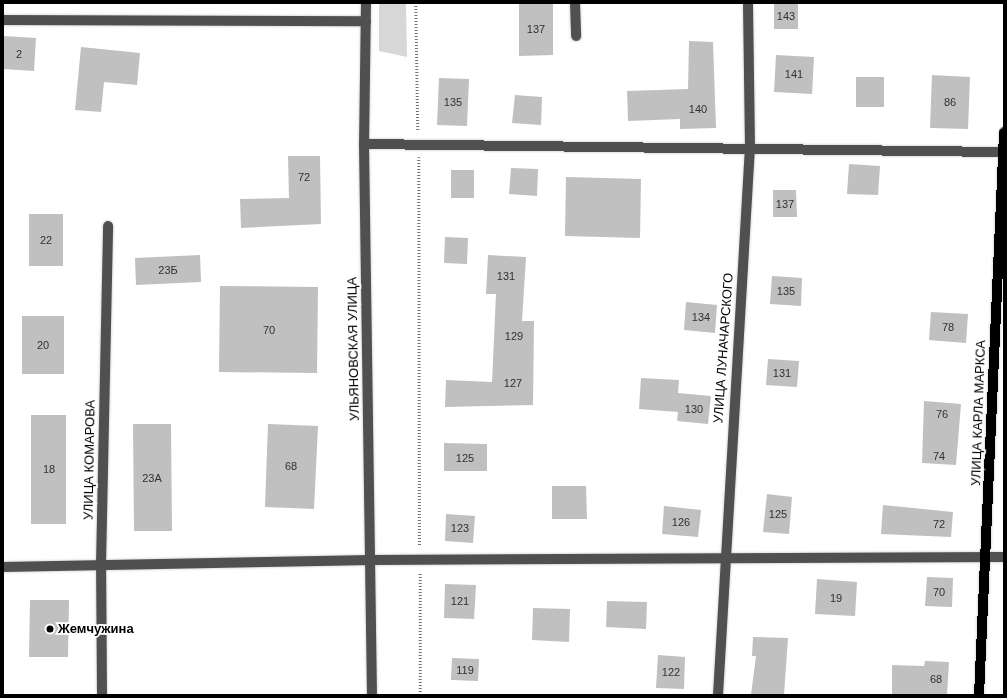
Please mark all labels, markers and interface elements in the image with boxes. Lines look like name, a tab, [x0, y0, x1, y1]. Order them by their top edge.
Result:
house number: 143	[777, 9, 795, 23]
house number: 137	[527, 22, 545, 36]
house number: 2	[16, 47, 22, 61]
house number: 141	[785, 67, 803, 81]
house number: 135	[444, 95, 462, 109]
house number: 86	[944, 95, 956, 109]
house number: 140	[689, 102, 707, 116]
house number: 72	[298, 170, 310, 184]
house number: 137	[776, 197, 794, 211]
house number: 22	[40, 233, 52, 247]
house number: 23Б	[158, 263, 178, 277]
house number: 131	[497, 269, 515, 283]
street label: УЛИЦА ЛУНАЧАРСКОГО	[711, 272, 737, 424]
street label: УЛЬЯНОВСКАЯ УЛИЦА	[345, 277, 363, 421]
house number: 135	[777, 284, 795, 298]
house number: 134	[692, 310, 710, 324]
house number: 78	[942, 320, 954, 334]
house number: 70	[263, 323, 275, 337]
house number: 129	[505, 329, 523, 343]
house number: 20	[37, 338, 49, 352]
street label: УЛИЦА КАРЛА МАРКСА	[969, 340, 989, 486]
house number: 131	[773, 366, 791, 380]
house number: 127	[504, 376, 522, 390]
street label: УЛИЦА КОМАРОВА	[81, 400, 99, 520]
house number: 130	[685, 402, 703, 416]
house number: 76	[936, 407, 948, 421]
house number: 74	[933, 449, 945, 463]
house number: 125	[456, 451, 474, 465]
house number: 68	[285, 459, 297, 473]
house number: 18	[43, 462, 55, 476]
house number: 23А	[142, 471, 162, 485]
house number: 125	[769, 507, 787, 521]
house number: 126	[672, 515, 690, 529]
house number: 72	[933, 517, 945, 531]
house number: 123	[451, 521, 469, 535]
house number: 70	[933, 585, 945, 599]
house number: 19	[830, 591, 842, 605]
house number: 121	[451, 594, 469, 608]
place label: Жемчужина	[58, 621, 134, 637]
marker: Жемчужина	[45, 624, 55, 634]
house number: 119	[456, 663, 474, 677]
house number: 122	[662, 665, 680, 679]
house number: 68	[930, 672, 942, 686]

